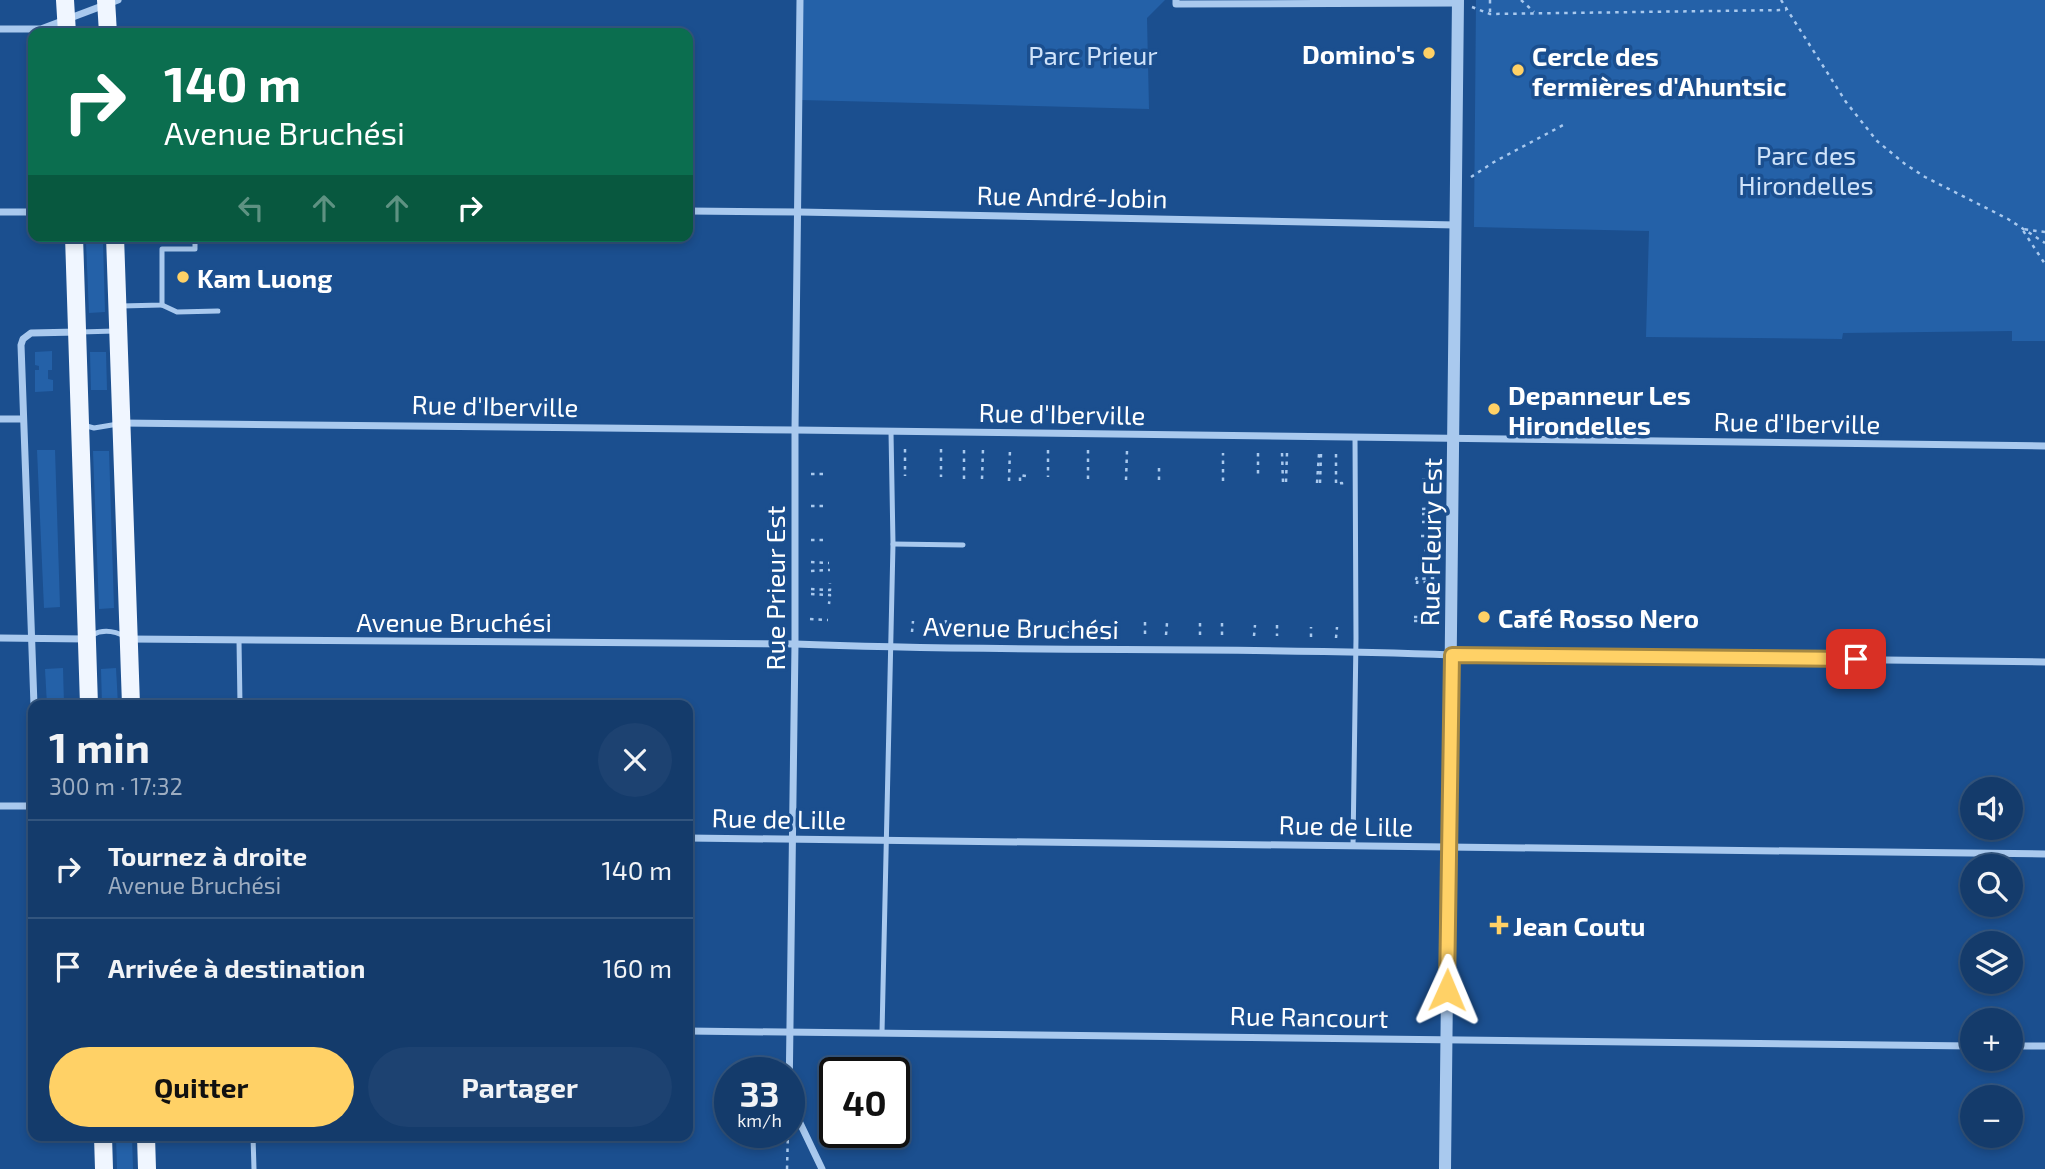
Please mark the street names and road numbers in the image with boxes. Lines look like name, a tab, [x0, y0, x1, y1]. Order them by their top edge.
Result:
street label: Rue André-Jobin	[976, 179, 1168, 213]
street label: Rue d'Iberville	[411, 388, 579, 422]
street label: Rue d'Iberville	[978, 396, 1146, 430]
street label: Rue d'Iberville	[1713, 405, 1881, 439]
street label: Rue Fleury Est	[1413, 458, 1447, 626]
street label: Rue Prieur Est	[759, 505, 790, 671]
street label: Avenue Bruchési	[356, 606, 552, 637]
street label: Avenue Bruchési	[923, 610, 1119, 644]
street label: Rue de Lille	[711, 801, 847, 835]
street label: Rue de Lille	[1278, 808, 1414, 842]
street label: Rue Rancourt	[1229, 999, 1389, 1033]

